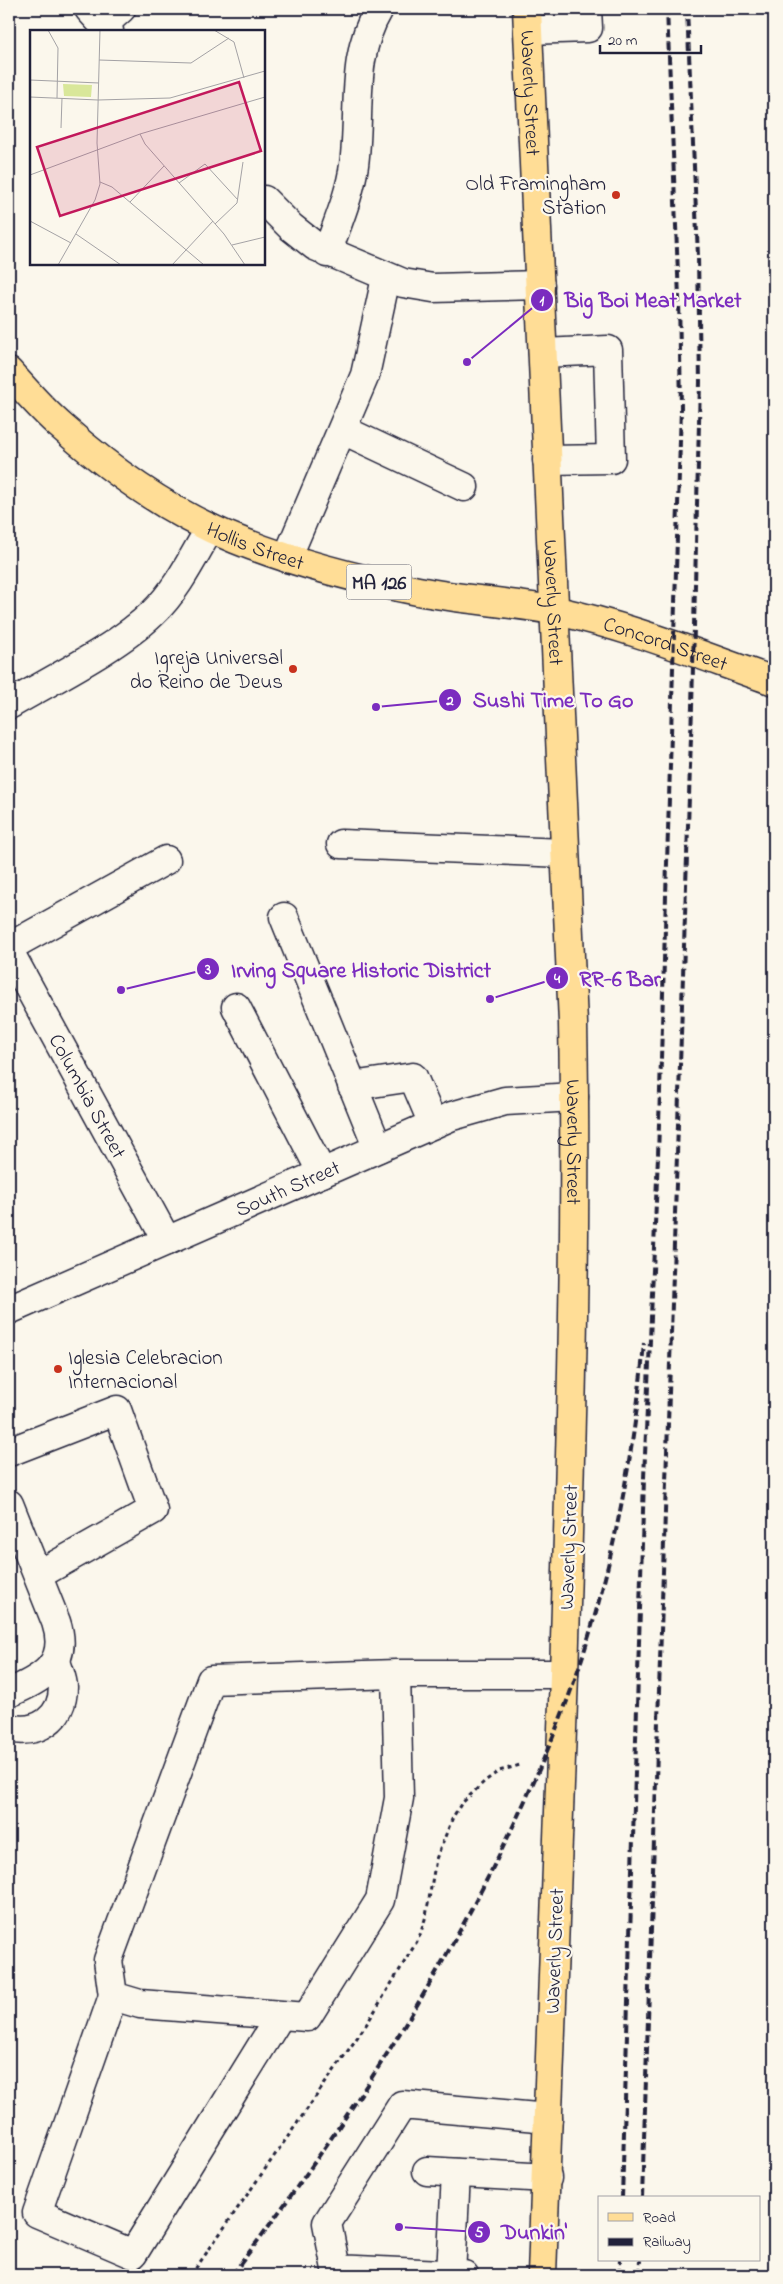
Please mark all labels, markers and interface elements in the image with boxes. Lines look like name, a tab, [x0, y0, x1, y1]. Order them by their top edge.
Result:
scale bar	[600, 22, 702, 54]
inset map	[30, 30, 265, 265]
street label: Waverly Street	[511, 30, 547, 156]
text: 20 m	[608, 30, 638, 52]
place label: Old Framingham Station	[465, 170, 606, 224]
marker: Old Framingham Station	[610, 189, 622, 201]
callout: Big Boi Meat Market	[529, 281, 751, 318]
text: Big Boi Meat Market	[564, 286, 742, 319]
text: 1	[540, 290, 545, 312]
street label: Hollis Street	[201, 515, 307, 579]
street label: Waverly Street	[534, 539, 570, 666]
road number: MA 126	[346, 564, 412, 600]
street label: Concord Street	[599, 610, 731, 680]
place label: Igreja Universal do Reino de Deus	[130, 644, 283, 698]
marker: Igreja Universal do Reino de Deus	[287, 663, 299, 675]
callout: Sushi Time To Go	[438, 681, 643, 718]
text: Sushi Time To Go	[473, 686, 633, 718]
text: 2	[445, 690, 454, 712]
callout: Irving Square Historic District	[196, 951, 501, 988]
text: Irving Square Historic District	[231, 956, 492, 989]
text: 3	[204, 959, 211, 981]
callout: RR-6 Bar	[544, 959, 671, 996]
text: RR-6 Bar	[579, 965, 662, 997]
text: 4	[553, 968, 561, 990]
street label: Columbia Street	[40, 1029, 132, 1165]
street label: Waverly Street	[555, 1079, 587, 1205]
street label: South Street	[231, 1154, 345, 1226]
place label: Iglesia Celebracion Internacional	[68, 1344, 223, 1398]
marker: Iglesia Celebracion Internacional	[52, 1363, 64, 1375]
street label: Waverly Street	[553, 1484, 589, 1610]
street label: Waverly Street	[539, 1888, 575, 2014]
legend	[598, 2196, 760, 2262]
text: Road	[643, 2207, 676, 2229]
callout: Dunkin'	[466, 2213, 577, 2250]
text: Dunkin'	[500, 2218, 568, 2250]
text: 5	[475, 2222, 484, 2244]
text: Railway	[643, 2231, 691, 2254]

